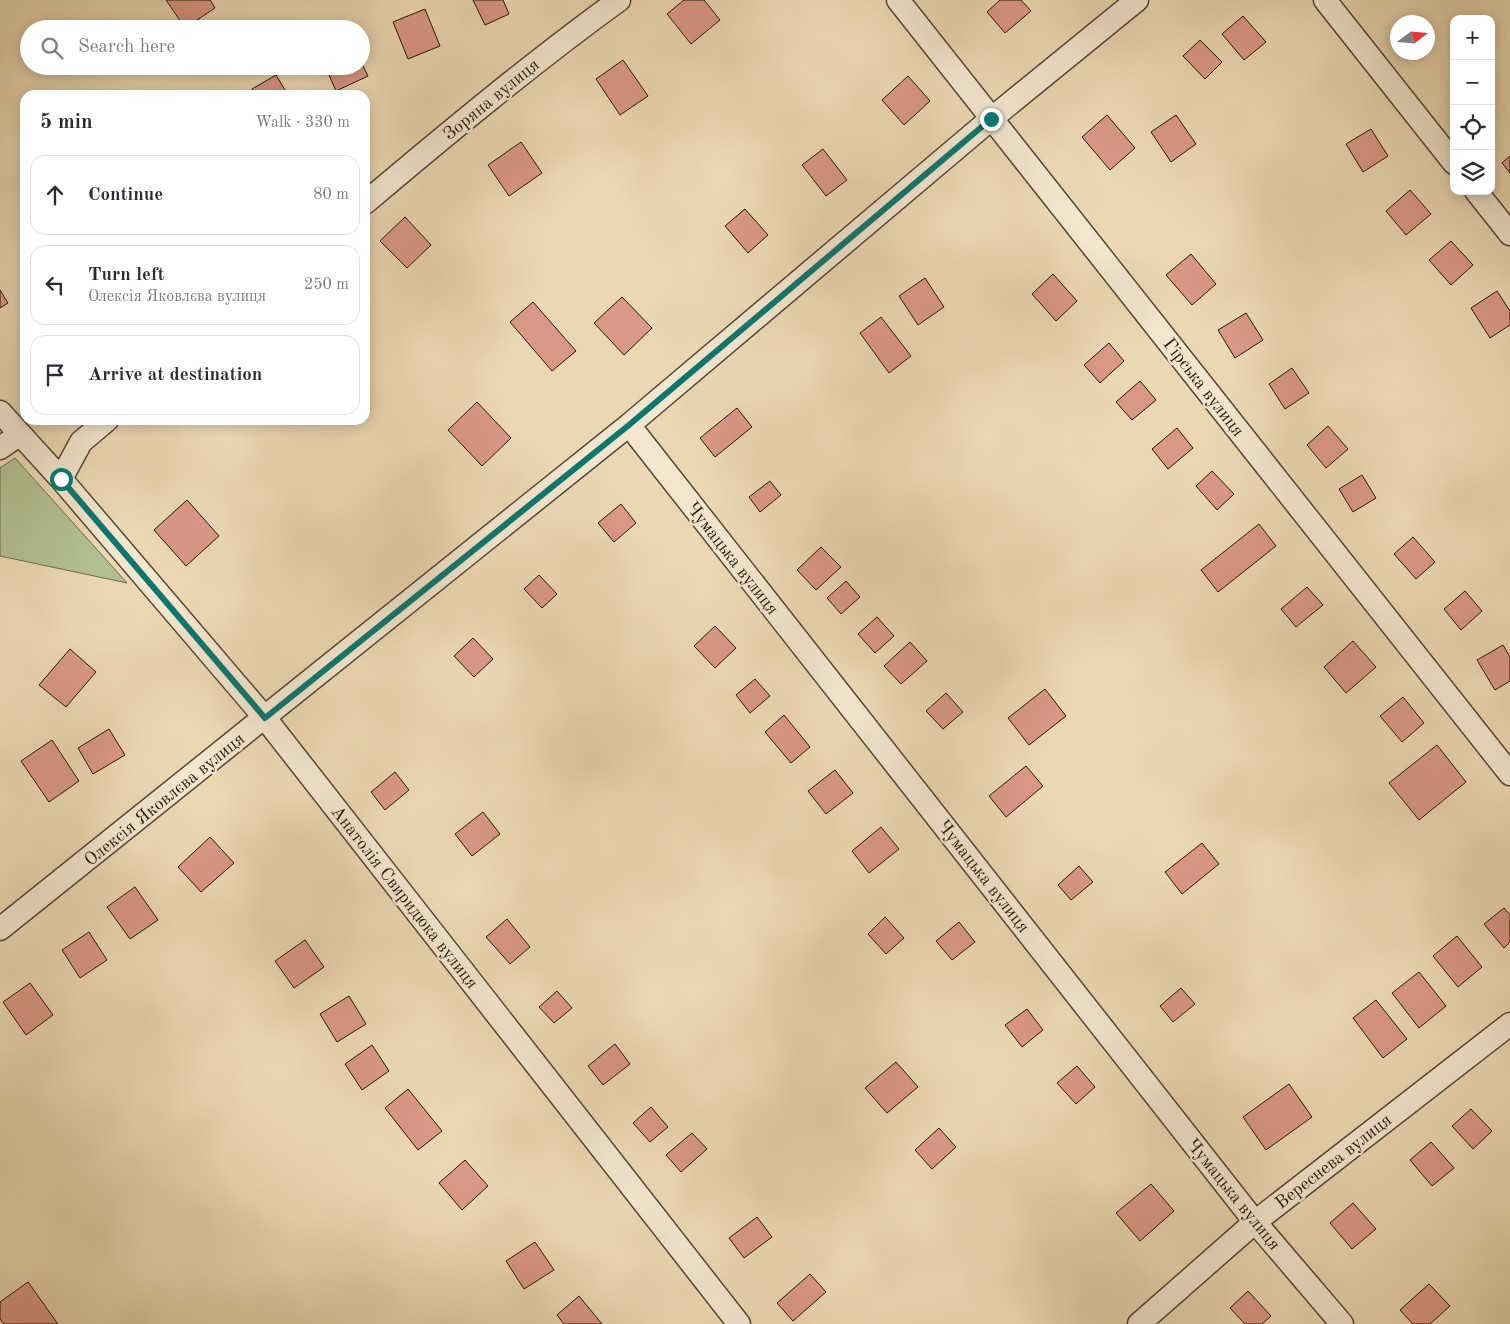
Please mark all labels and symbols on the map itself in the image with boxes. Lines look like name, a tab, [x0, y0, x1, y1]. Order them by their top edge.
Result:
north arrow	[1390, 15, 1435, 60]
street label: Зоряна вулиця	[440, 56, 543, 144]
route end	[980, 108, 1003, 131]
street label: Гірська вулиця	[1159, 335, 1247, 440]
route start	[50, 468, 73, 491]
street label: Чумацька вулиця	[683, 499, 782, 618]
street label: Олексія Яковлєва вулиця	[81, 730, 248, 870]
street label: Анатолія Свиридюка вулиця	[327, 803, 481, 992]
street label: Чумацька вулиця	[934, 817, 1033, 936]
street label: Вереснева вулиця	[1272, 1111, 1395, 1213]
street label: Чумацька вулиця	[1183, 1136, 1283, 1254]

